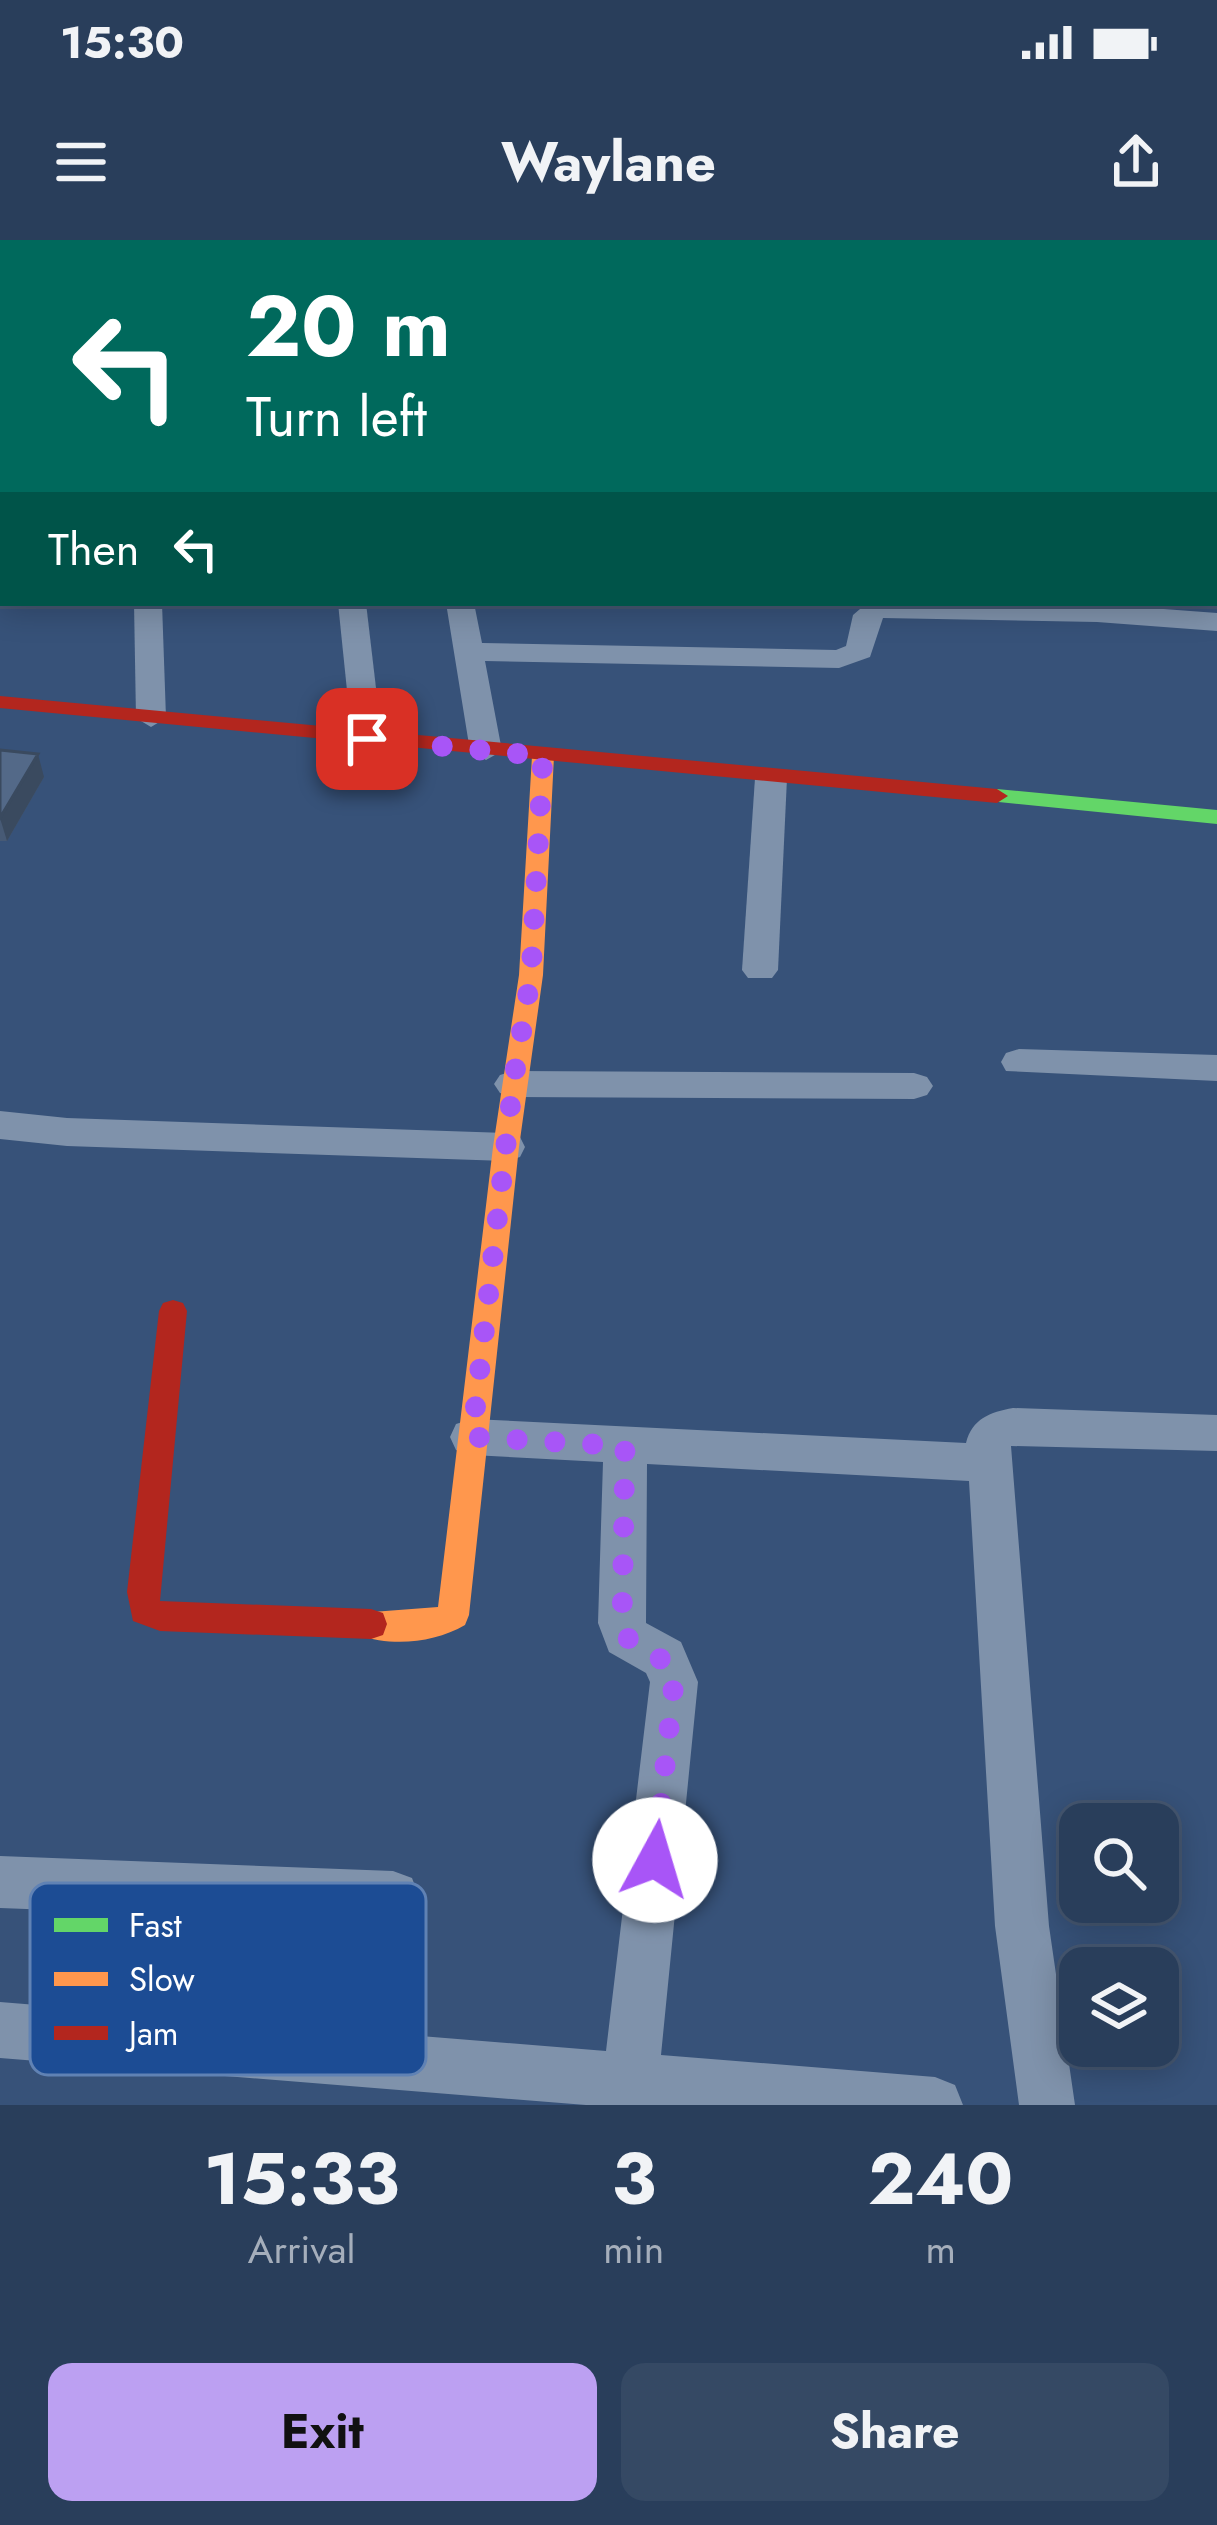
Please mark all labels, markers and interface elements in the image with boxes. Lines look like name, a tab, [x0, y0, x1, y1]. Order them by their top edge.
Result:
text: 15:30	[60, 10, 184, 75]
text: Waylane	[501, 123, 716, 201]
icon: menu	[48, 129, 114, 195]
icon: share	[1103, 129, 1169, 195]
text: 20 m	[246, 266, 451, 388]
icon: left	[48, 288, 204, 444]
text: Turn left	[246, 378, 427, 456]
icon: left	[163, 516, 229, 582]
text: Then	[48, 517, 139, 582]
pin	[316, 688, 418, 790]
icon: arrive	[334, 706, 400, 772]
position arrow	[592, 1797, 718, 1923]
map controls	[1059, 1803, 1179, 2067]
button: search	[1059, 1803, 1179, 1923]
legend	[30, 1883, 426, 2075]
text: Fast	[129, 1902, 182, 1949]
button: layers	[1059, 1947, 1179, 2067]
text: Slow	[129, 1956, 195, 2003]
text: Jam	[125, 2010, 179, 2057]
text: 15:33	[204, 2127, 399, 2231]
text: 3	[611, 2127, 656, 2231]
text: 240	[868, 2127, 1013, 2231]
text: Arrival	[248, 2221, 355, 2278]
text: min	[603, 2221, 664, 2278]
text: m	[925, 2221, 956, 2278]
button: Exit	[48, 2363, 597, 2501]
button: Share	[621, 2363, 1169, 2501]

